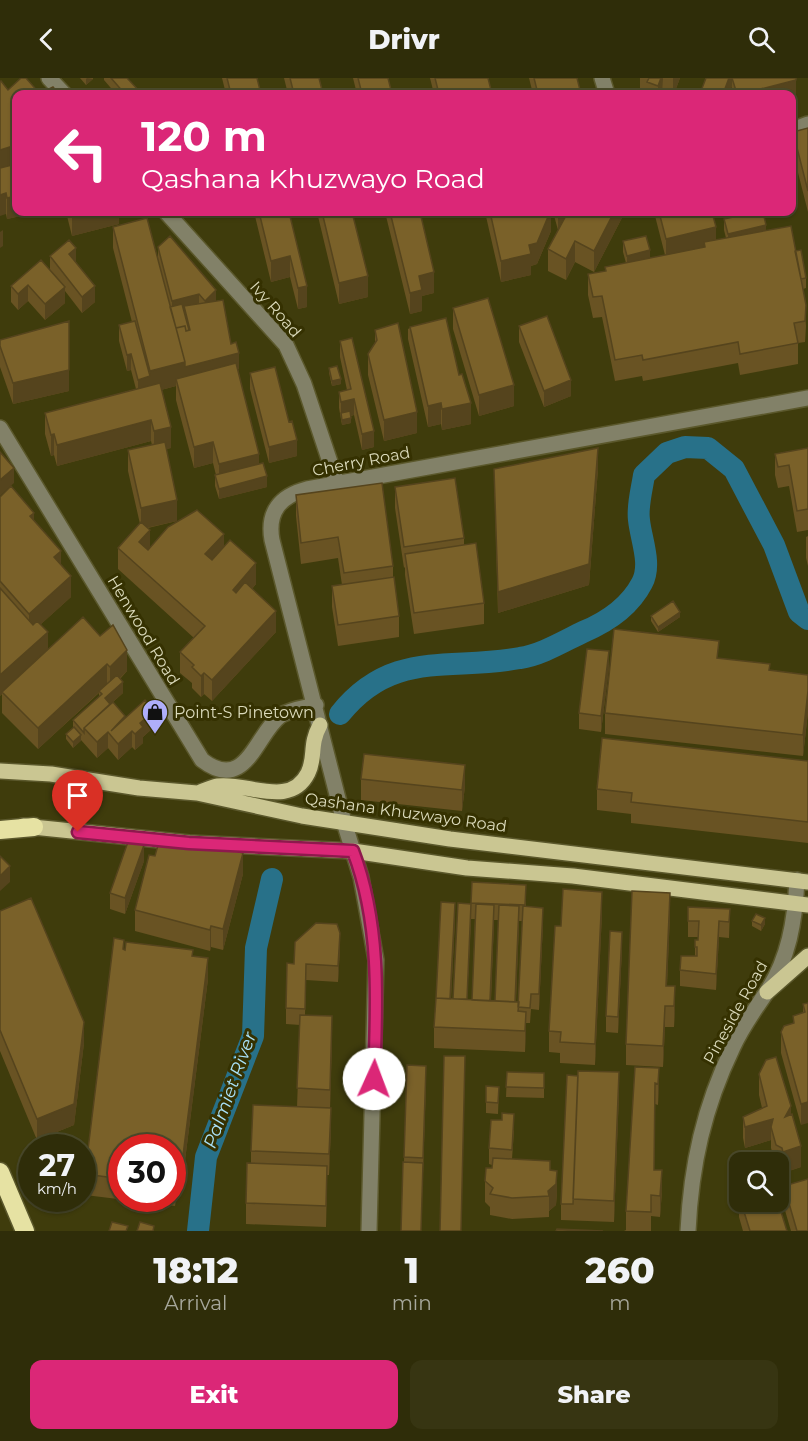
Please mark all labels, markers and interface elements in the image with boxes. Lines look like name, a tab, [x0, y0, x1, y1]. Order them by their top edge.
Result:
icon: back	[30, 23, 63, 56]
text: Drivr	[368, 23, 440, 56]
icon: search	[745, 23, 778, 56]
text: 120 m	[141, 110, 267, 162]
icon: left	[42, 114, 120, 192]
text: Qashana Khuzwayo Road	[141, 162, 485, 195]
street label: Ivy Road	[246, 277, 305, 341]
street label: Cherry Road	[311, 443, 412, 480]
street label: Henwood Road	[103, 572, 184, 688]
shop icon: Point-S Pinetown	[140, 697, 170, 735]
place label: Point-S Pinetown	[174, 703, 314, 722]
pin	[52, 770, 103, 832]
icon: arrive	[61, 779, 94, 812]
street label: Qashana Khuzwayo Road	[304, 789, 508, 836]
street label: Pineside Road	[699, 957, 772, 1067]
water label: Palmiet River	[199, 1028, 261, 1151]
position arrow	[342, 1047, 406, 1111]
speed limit sign: 30	[108, 1134, 186, 1212]
text: 27	[39, 1147, 75, 1184]
map controls	[729, 1152, 789, 1212]
button: search	[729, 1152, 789, 1212]
text: km/h	[37, 1179, 77, 1198]
text: 18:12	[153, 1248, 238, 1292]
text: 1	[404, 1248, 419, 1292]
text: 260	[585, 1248, 655, 1292]
text: Arrival	[164, 1291, 227, 1315]
text: min	[392, 1291, 432, 1315]
text: m	[609, 1291, 630, 1315]
button: Exit	[30, 1360, 398, 1429]
button: Share	[410, 1360, 778, 1429]

